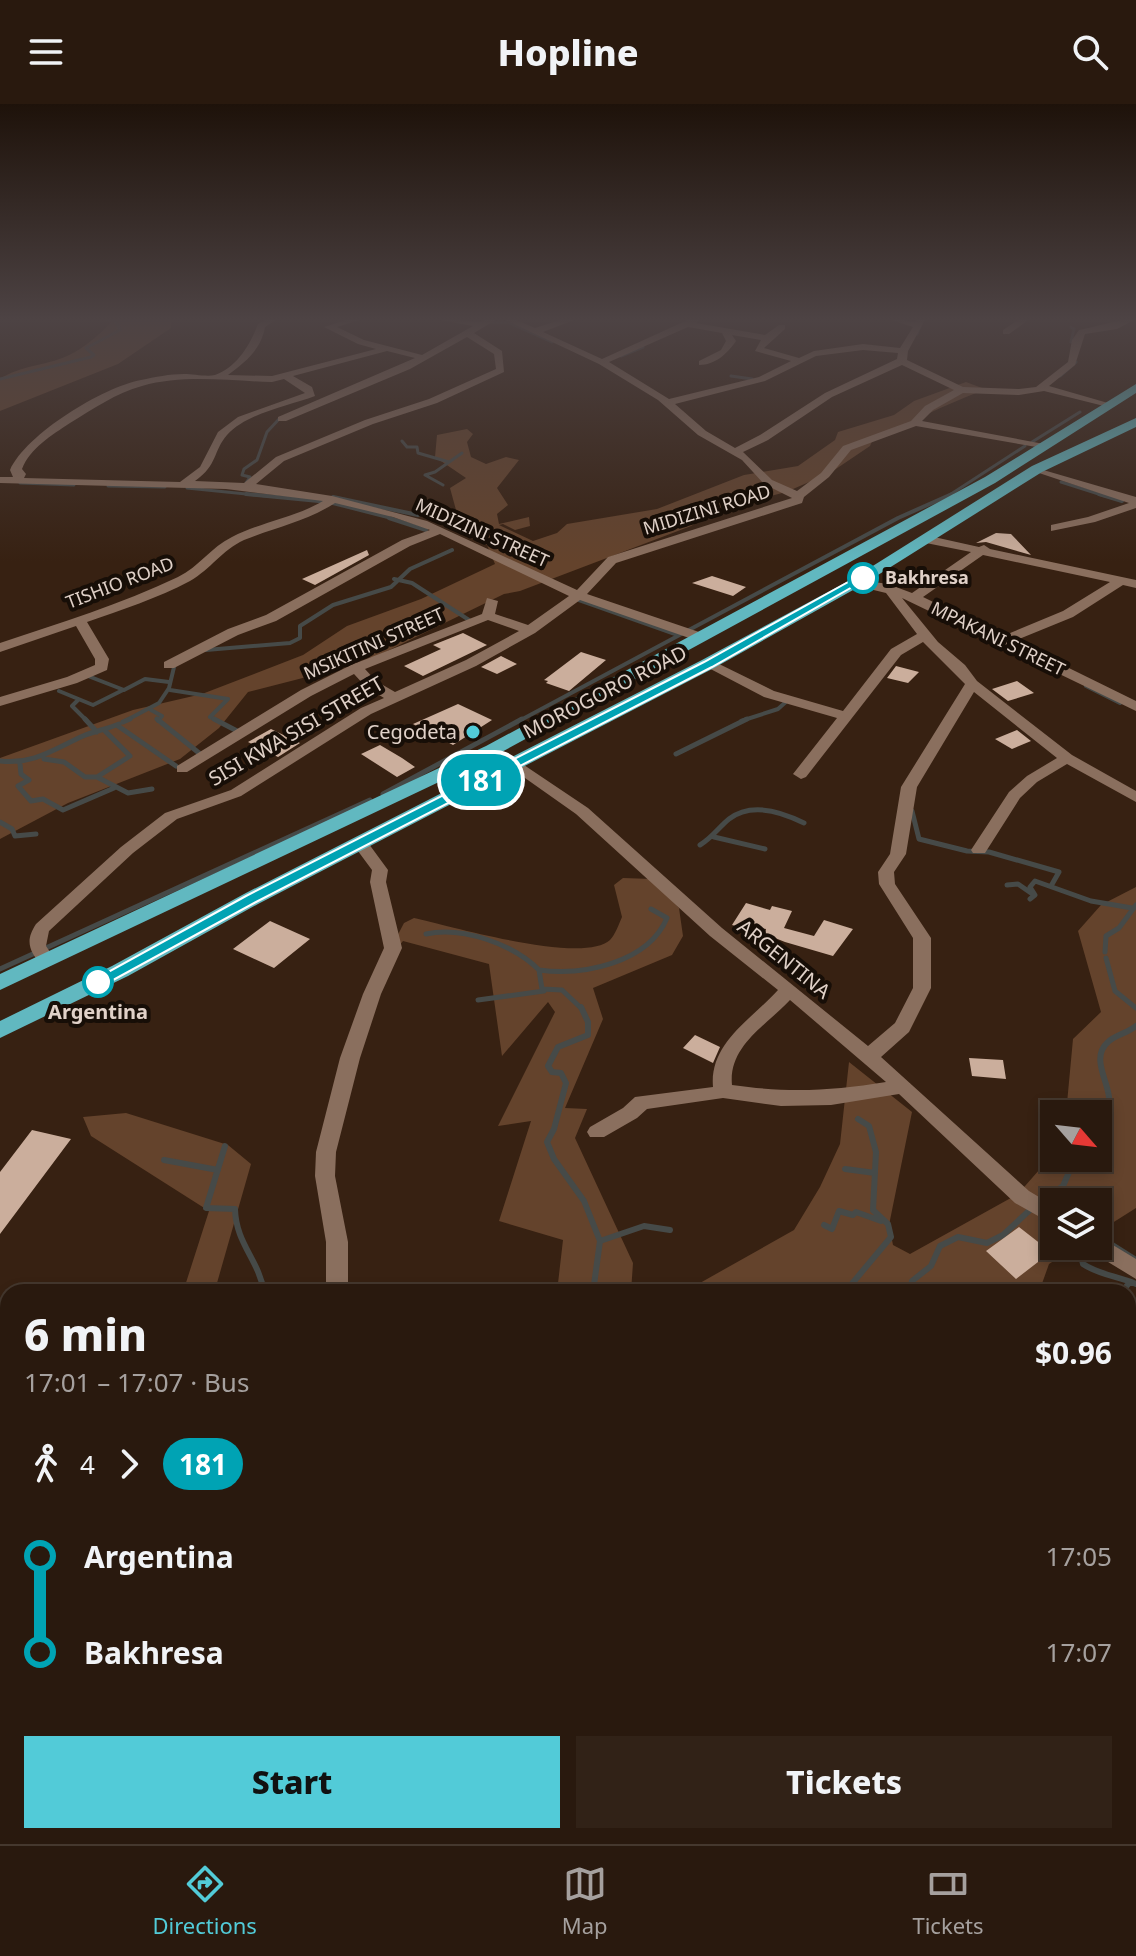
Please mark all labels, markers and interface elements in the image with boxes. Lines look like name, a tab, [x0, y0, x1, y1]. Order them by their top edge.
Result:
text: Hopline	[497, 28, 639, 77]
icon: menu	[24, 30, 68, 74]
icon: search	[1068, 30, 1112, 74]
street label: MIDIZINI ROAD	[640, 478, 773, 540]
street label: MIDIZINI STREET	[412, 492, 553, 572]
street label: TISHIO ROAD	[62, 550, 177, 614]
marker: Bakhresa	[848, 563, 878, 593]
place label: Bakhresa	[885, 565, 969, 589]
street label: MPAKANI STREET	[928, 595, 1069, 681]
street label: MSIKITINI STREET	[300, 601, 448, 685]
street label: MOROGORO ROAD	[518, 639, 691, 745]
street label: SISI KWA SISI STREET	[203, 670, 388, 792]
place label: Cegodeta	[367, 718, 457, 745]
marker: Cegodeta	[464, 723, 482, 741]
line badge: 181	[435, 754, 527, 806]
text: 181	[457, 761, 505, 799]
street label: ARGENTINA	[732, 913, 836, 1004]
marker: Argentina	[83, 967, 113, 997]
place label: Argentina	[48, 998, 148, 1025]
north arrow	[1040, 1100, 1112, 1172]
map controls	[1040, 1100, 1112, 1260]
button: layers	[1040, 1188, 1112, 1260]
text: 6 min	[24, 1304, 147, 1364]
text: $0.96	[1035, 1332, 1112, 1373]
text: 17:01 – 17:07 · Bus	[24, 1364, 249, 1400]
icon: walk	[24, 1442, 68, 1486]
icon: forward	[107, 1442, 151, 1486]
text: 181	[179, 1445, 227, 1483]
text: 4	[80, 1446, 95, 1482]
text: Argentina	[84, 1536, 234, 1577]
text: 17:05	[1046, 1538, 1112, 1574]
text: Bakhresa	[84, 1632, 224, 1673]
text: 17:07	[1046, 1634, 1112, 1670]
button: Start	[24, 1736, 560, 1828]
button: Tickets	[576, 1736, 1112, 1828]
tab: Directions	[152, 1862, 257, 1940]
tab: Map	[562, 1862, 608, 1940]
tab: Tickets	[912, 1862, 984, 1940]

